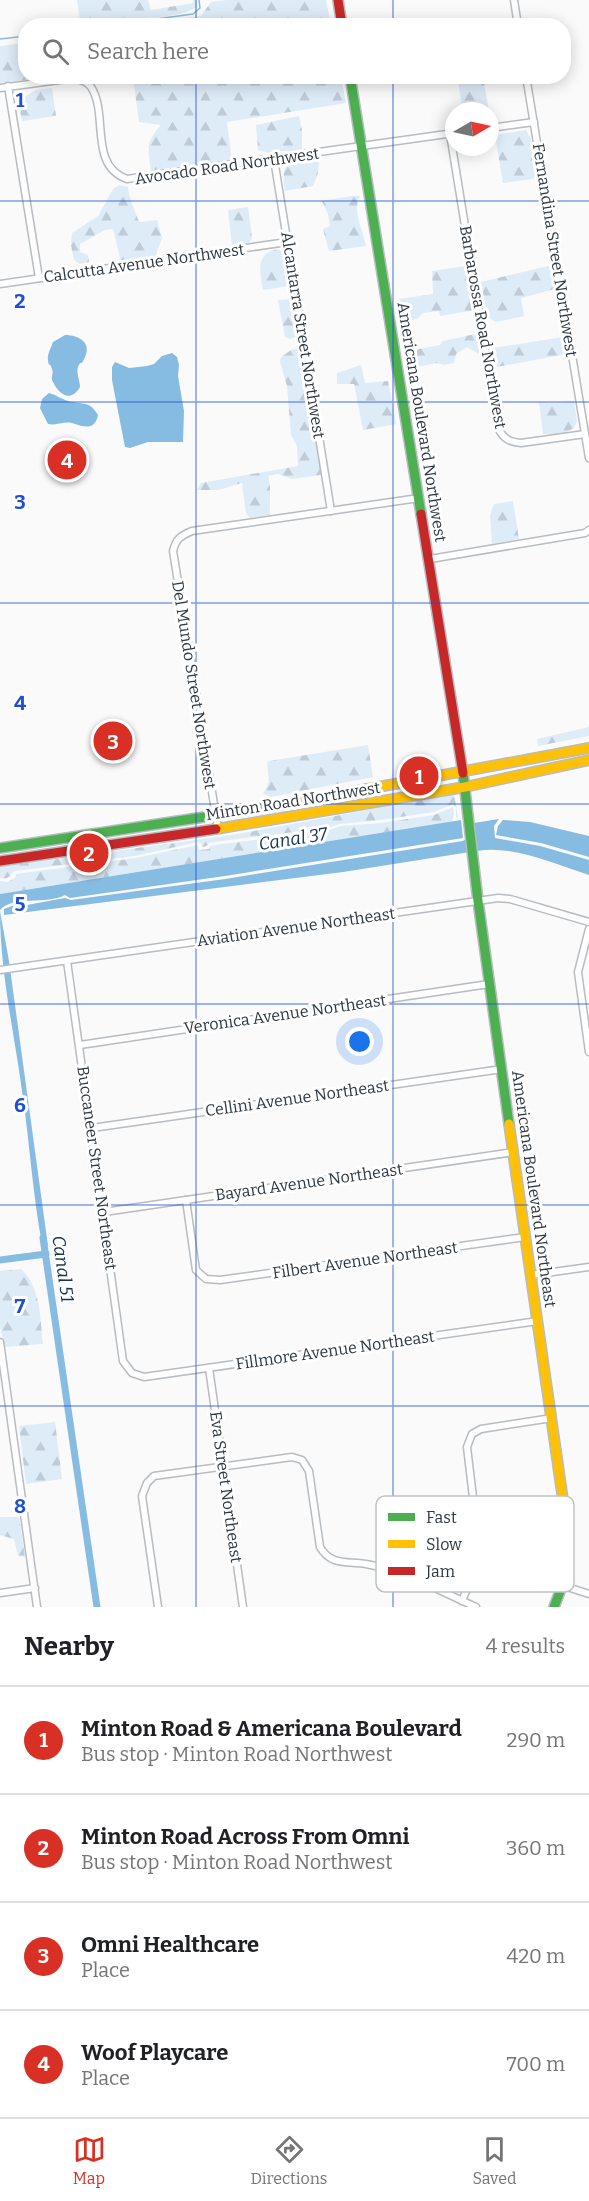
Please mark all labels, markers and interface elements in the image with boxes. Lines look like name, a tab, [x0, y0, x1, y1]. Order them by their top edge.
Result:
search box	[18, 18, 571, 84]
icon: search	[39, 35, 72, 68]
text: Search here	[87, 38, 209, 65]
text: 1	[16, 88, 25, 112]
north arrow	[445, 102, 499, 156]
street label: Fernandina Street Northwest	[529, 142, 581, 358]
street label: Avocado Road Northwest	[134, 144, 321, 188]
street label: Barbarossa Road Northwest	[456, 224, 510, 430]
street label: Alcantarra Street Northwest	[277, 230, 329, 440]
street label: Calcutta Avenue Northwest	[42, 239, 246, 287]
text: 2	[14, 289, 26, 313]
street label: Americana Boulevard Northwest	[394, 301, 450, 543]
pin: 4	[48, 438, 86, 482]
text: 3	[14, 490, 26, 514]
street label: Del Mundo Street Northwest	[168, 579, 220, 791]
text: 4	[14, 691, 26, 715]
pin: 3	[94, 718, 132, 764]
pin: 1	[400, 754, 438, 798]
street label: Minton Road Northwest	[204, 778, 382, 824]
water label: Canal 37	[257, 823, 330, 855]
pin: 2	[70, 830, 109, 876]
text: 5	[15, 892, 26, 916]
street label: Aviation Avenue Northeast	[196, 904, 397, 950]
street label: Veronica Avenue Northeast	[183, 990, 388, 1038]
your location	[345, 1027, 374, 1056]
street label: Buccaneer Street Northeast	[73, 1065, 121, 1272]
street label: Americana Boulevard Northeast	[508, 1069, 560, 1309]
street label: Cellini Avenue Northeast	[204, 1076, 390, 1120]
text: 6	[14, 1093, 26, 1117]
street label: Bayard Avenue Northeast	[214, 1159, 404, 1205]
water label: Canal 51	[47, 1234, 79, 1304]
street label: Filbert Avenue Northeast	[271, 1238, 459, 1282]
text: 7	[15, 1294, 26, 1318]
street label: Fillmore Avenue Northeast	[234, 1327, 436, 1373]
street label: Eva Street Northeast	[206, 1410, 246, 1564]
text: 8	[14, 1494, 26, 1518]
legend	[376, 1496, 574, 1592]
text: Fast	[426, 1508, 457, 1527]
text: Slow	[426, 1535, 462, 1554]
text: Jam	[425, 1562, 455, 1581]
text: Nearby	[24, 1631, 114, 1662]
text: 4 results	[486, 1634, 565, 1658]
text: Minton Road & Americana Boulevard	[81, 1715, 462, 1742]
text: 1	[39, 1728, 48, 1752]
text: 290 m	[507, 1728, 565, 1752]
text: Bus stop · Minton Road Northwest	[81, 1742, 393, 1766]
text: Minton Road Across From Omni	[81, 1823, 410, 1850]
text: 2	[38, 1836, 49, 1860]
text: 360 m	[506, 1836, 565, 1860]
text: Bus stop · Minton Road Northwest	[81, 1850, 393, 1874]
text: Omni Healthcare	[81, 1931, 259, 1958]
text: 3	[38, 1944, 49, 1968]
text: 420 m	[507, 1944, 565, 1968]
text: Place	[81, 1958, 130, 1982]
text: Woof Playcare	[81, 2039, 228, 2066]
text: 4	[37, 2052, 50, 2076]
text: 700 m	[507, 2052, 565, 2076]
text: Place	[81, 2066, 130, 2090]
tab: Map	[73, 2133, 106, 2188]
tab: Directions	[251, 2133, 328, 2188]
tab: Saved	[473, 2133, 516, 2188]

